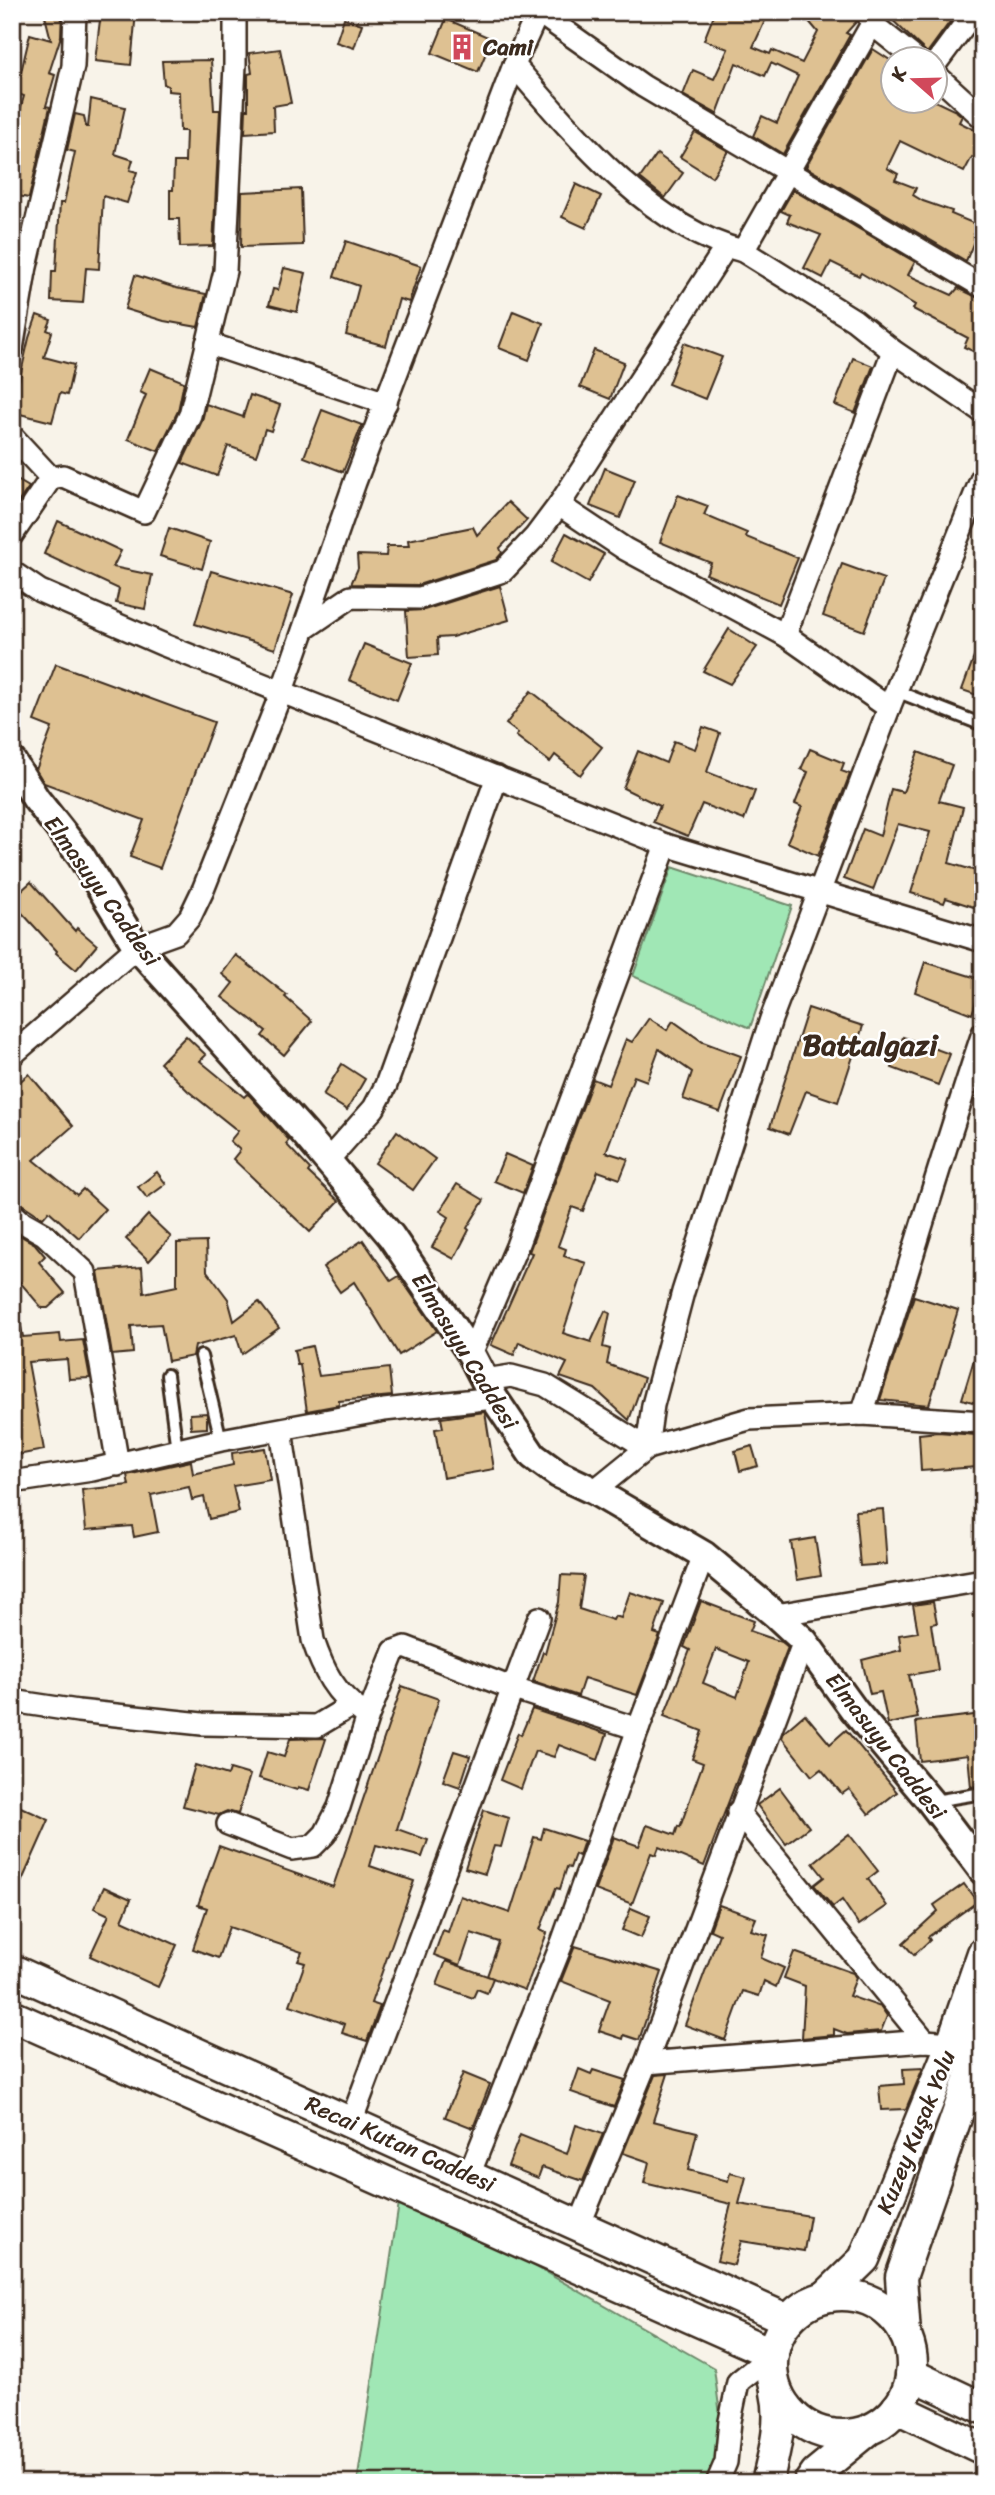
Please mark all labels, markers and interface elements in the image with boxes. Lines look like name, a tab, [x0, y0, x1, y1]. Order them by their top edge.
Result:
place label: Cami	[482, 27, 535, 68]
building icon: Cami	[447, 32, 477, 62]
north arrow	[880, 46, 950, 116]
text: K	[881, 62, 916, 86]
street label: Elmasuyu Caddesi	[33, 806, 172, 976]
district label: Battalgazi	[802, 1018, 939, 1072]
street label: Elmasuyu Caddesi	[400, 1264, 530, 1438]
street label: Elmasuyu Caddesi	[815, 1663, 958, 1830]
street label: Kuzey Kuşak Yolu	[864, 2044, 968, 2220]
street label: Recai Kutan Caddesi	[298, 2084, 502, 2205]

